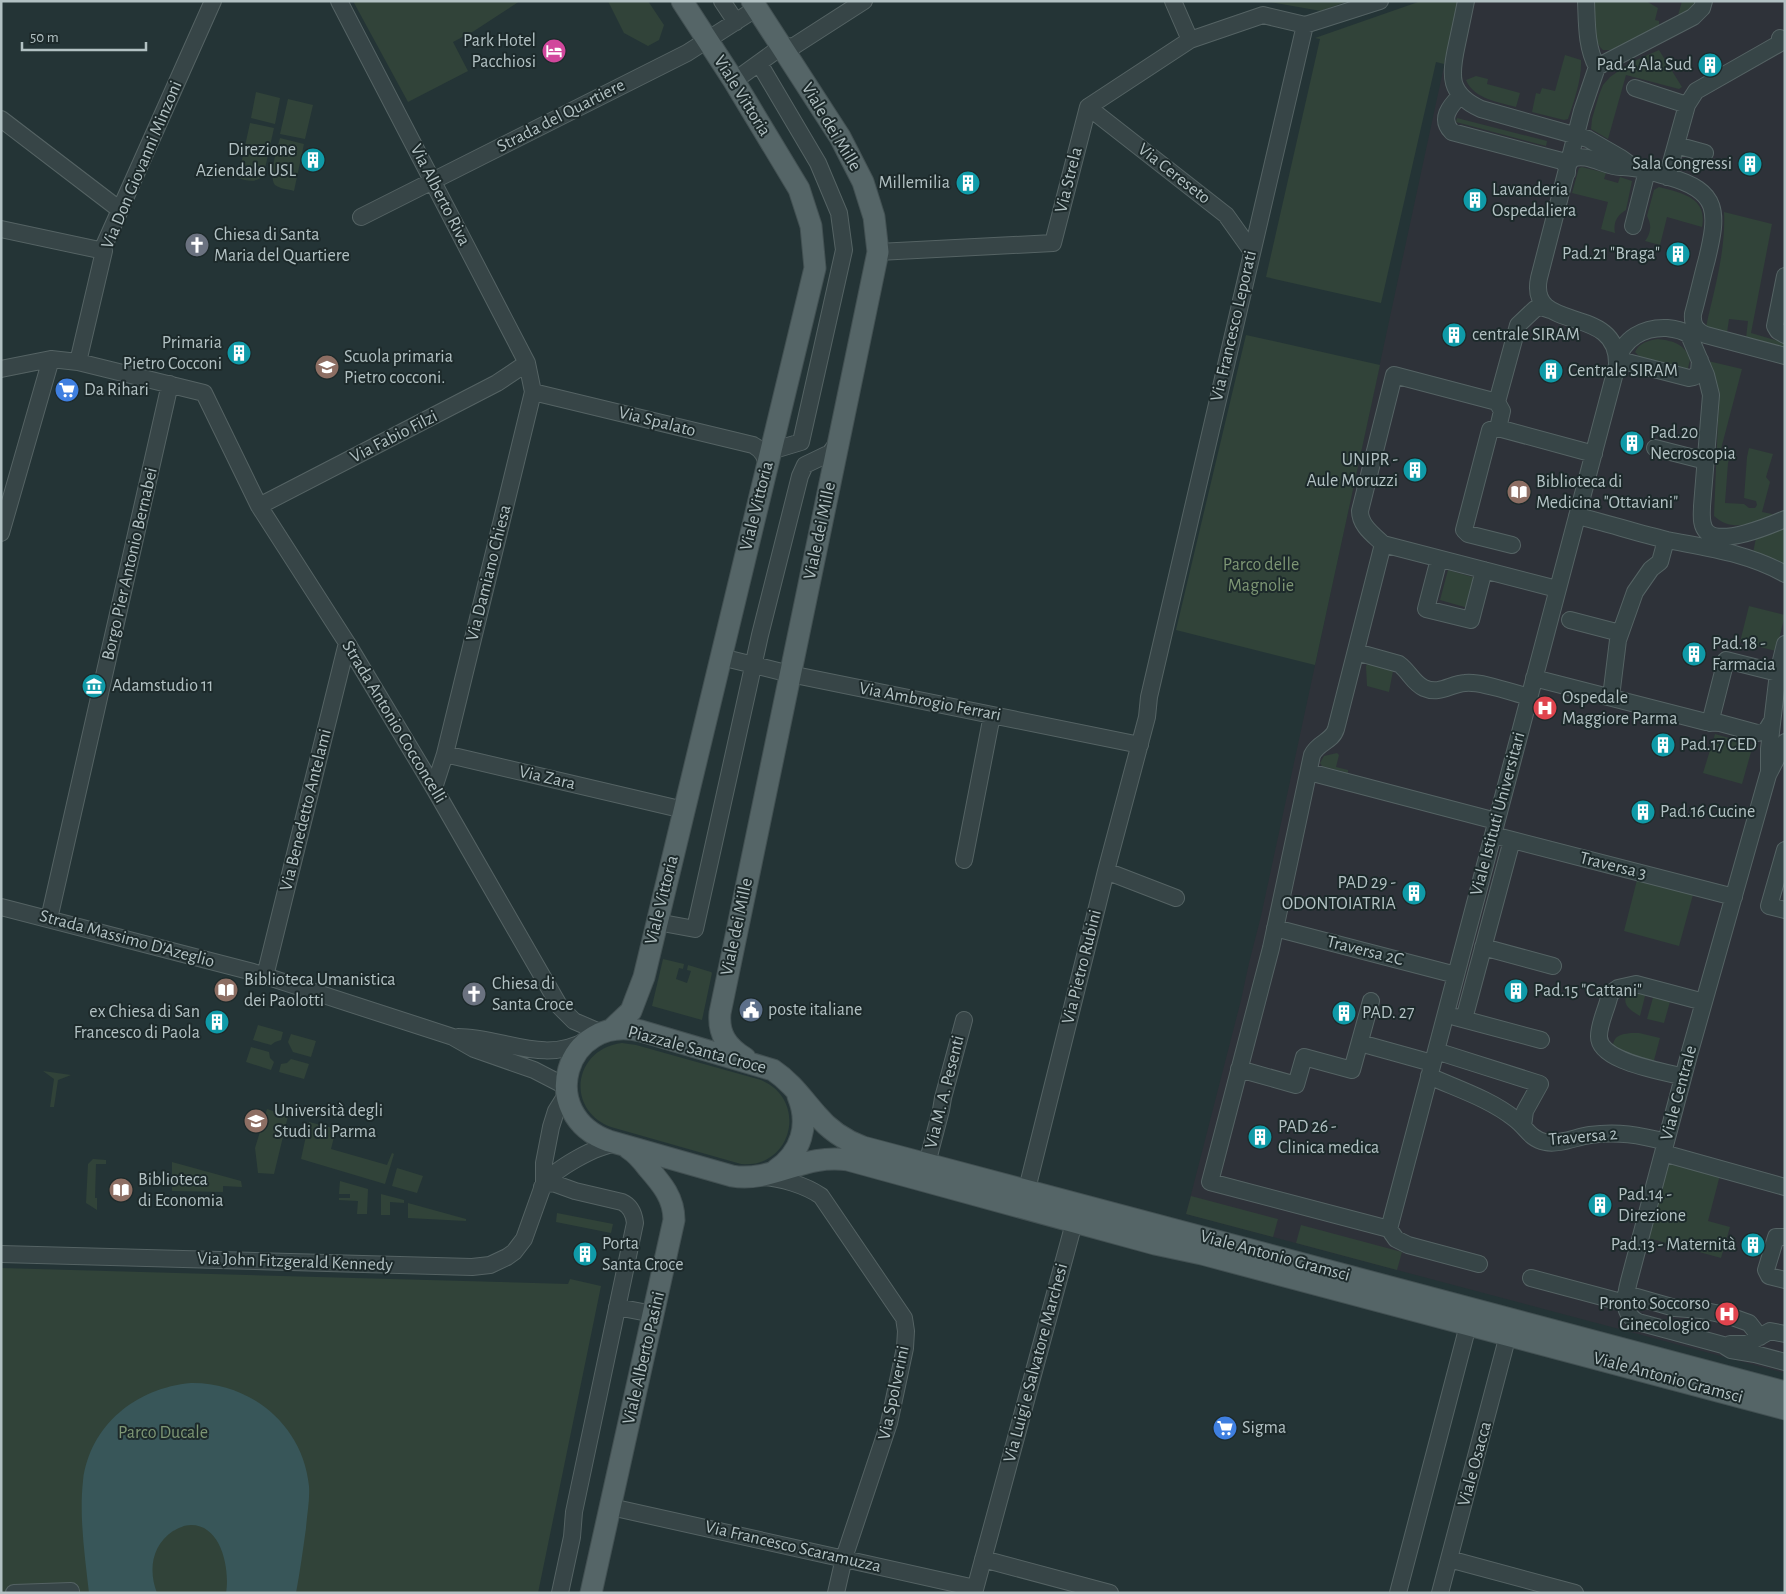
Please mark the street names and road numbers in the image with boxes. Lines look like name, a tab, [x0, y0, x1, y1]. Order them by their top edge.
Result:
street label: Viale Vittoria	[710, 52, 774, 140]
street label: Strada del Quartiere	[494, 76, 628, 156]
street label: Via Don Giovanni Minzoni	[98, 78, 186, 252]
street label: Viale dei Mille	[798, 80, 864, 174]
street label: Via Cereseto	[1134, 140, 1214, 208]
street label: Via Alberto Riva	[407, 141, 473, 249]
street label: Via Strela	[1052, 145, 1086, 215]
street label: Via Francesco Leporati	[1208, 249, 1260, 403]
street label: Via Spalato	[617, 404, 698, 440]
street label: Via Fabio Filzi	[348, 407, 440, 467]
street label: Viale Vittoria	[737, 459, 777, 553]
street label: Borgo Pier Antonio Bernabei	[99, 466, 161, 662]
street label: Viale dei Mille	[801, 481, 839, 581]
street label: Via Damiano Chiesa	[463, 503, 515, 643]
street label: Strada Antonio Cocconcelli	[338, 638, 450, 806]
street label: Via Ambrogio Ferrari	[857, 679, 1003, 725]
street label: Via Benedetto Antelami	[277, 727, 335, 893]
street label: Viale Istituti Universitari	[1467, 730, 1529, 898]
street label: Via Zara	[517, 763, 577, 793]
street label: Traversa 3	[1578, 849, 1648, 883]
street label: Viale Vittoria	[642, 853, 682, 947]
street label: Viale dei Mille	[718, 877, 756, 977]
street label: Strada Massimo D'Azeglio	[38, 907, 217, 971]
street label: Via Pietro Rubini	[1059, 908, 1105, 1026]
street label: Traversa 2C	[1325, 933, 1405, 969]
street label: Piazzale Santa Croce	[626, 1023, 768, 1077]
street label: Via M. A. Pesenti	[922, 1034, 968, 1150]
street label: Viale Centrale	[1658, 1044, 1700, 1142]
street label: Traversa 2	[1548, 1125, 1618, 1149]
street label: Viale Antonio Gramsci	[1198, 1227, 1352, 1285]
street label: Via John Fitzgerald Kennedy	[197, 1250, 393, 1274]
street label: Via Luigi e Salvatore Marchesi	[1001, 1261, 1071, 1465]
street label: Viale Alberto Pasini	[620, 1290, 668, 1426]
street label: Via Spolverini	[875, 1344, 913, 1442]
street label: Viale Antonio Gramsci	[1591, 1349, 1745, 1407]
street label: Viale Osacca	[1455, 1420, 1495, 1508]
street label: Via Francesco Scaramuzza	[703, 1518, 883, 1576]

